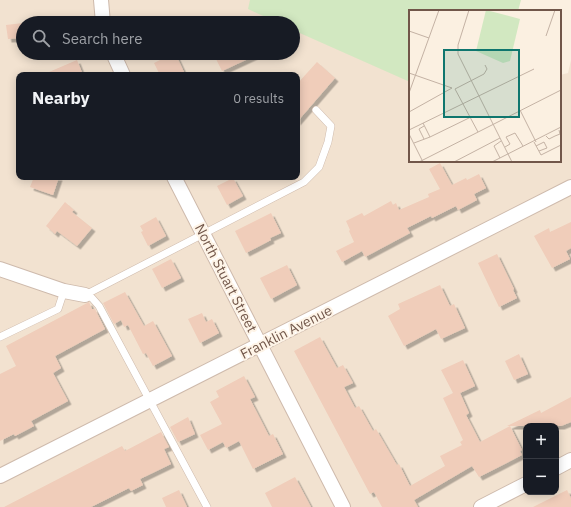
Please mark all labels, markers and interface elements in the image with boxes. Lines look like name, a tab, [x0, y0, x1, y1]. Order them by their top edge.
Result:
inset map	[409, 10, 561, 162]
search box	[16, 16, 300, 60]
icon: search	[30, 27, 52, 49]
text: Search here	[62, 29, 142, 48]
text: Nearby	[32, 87, 90, 109]
text: 0 results	[233, 90, 284, 107]
street label: North Stuart Street	[191, 221, 261, 335]
street label: Franklin Avenue	[237, 301, 335, 363]
map controls	[523, 423, 559, 495]
button: +	[523, 423, 559, 459]
button: −	[523, 459, 559, 495]

